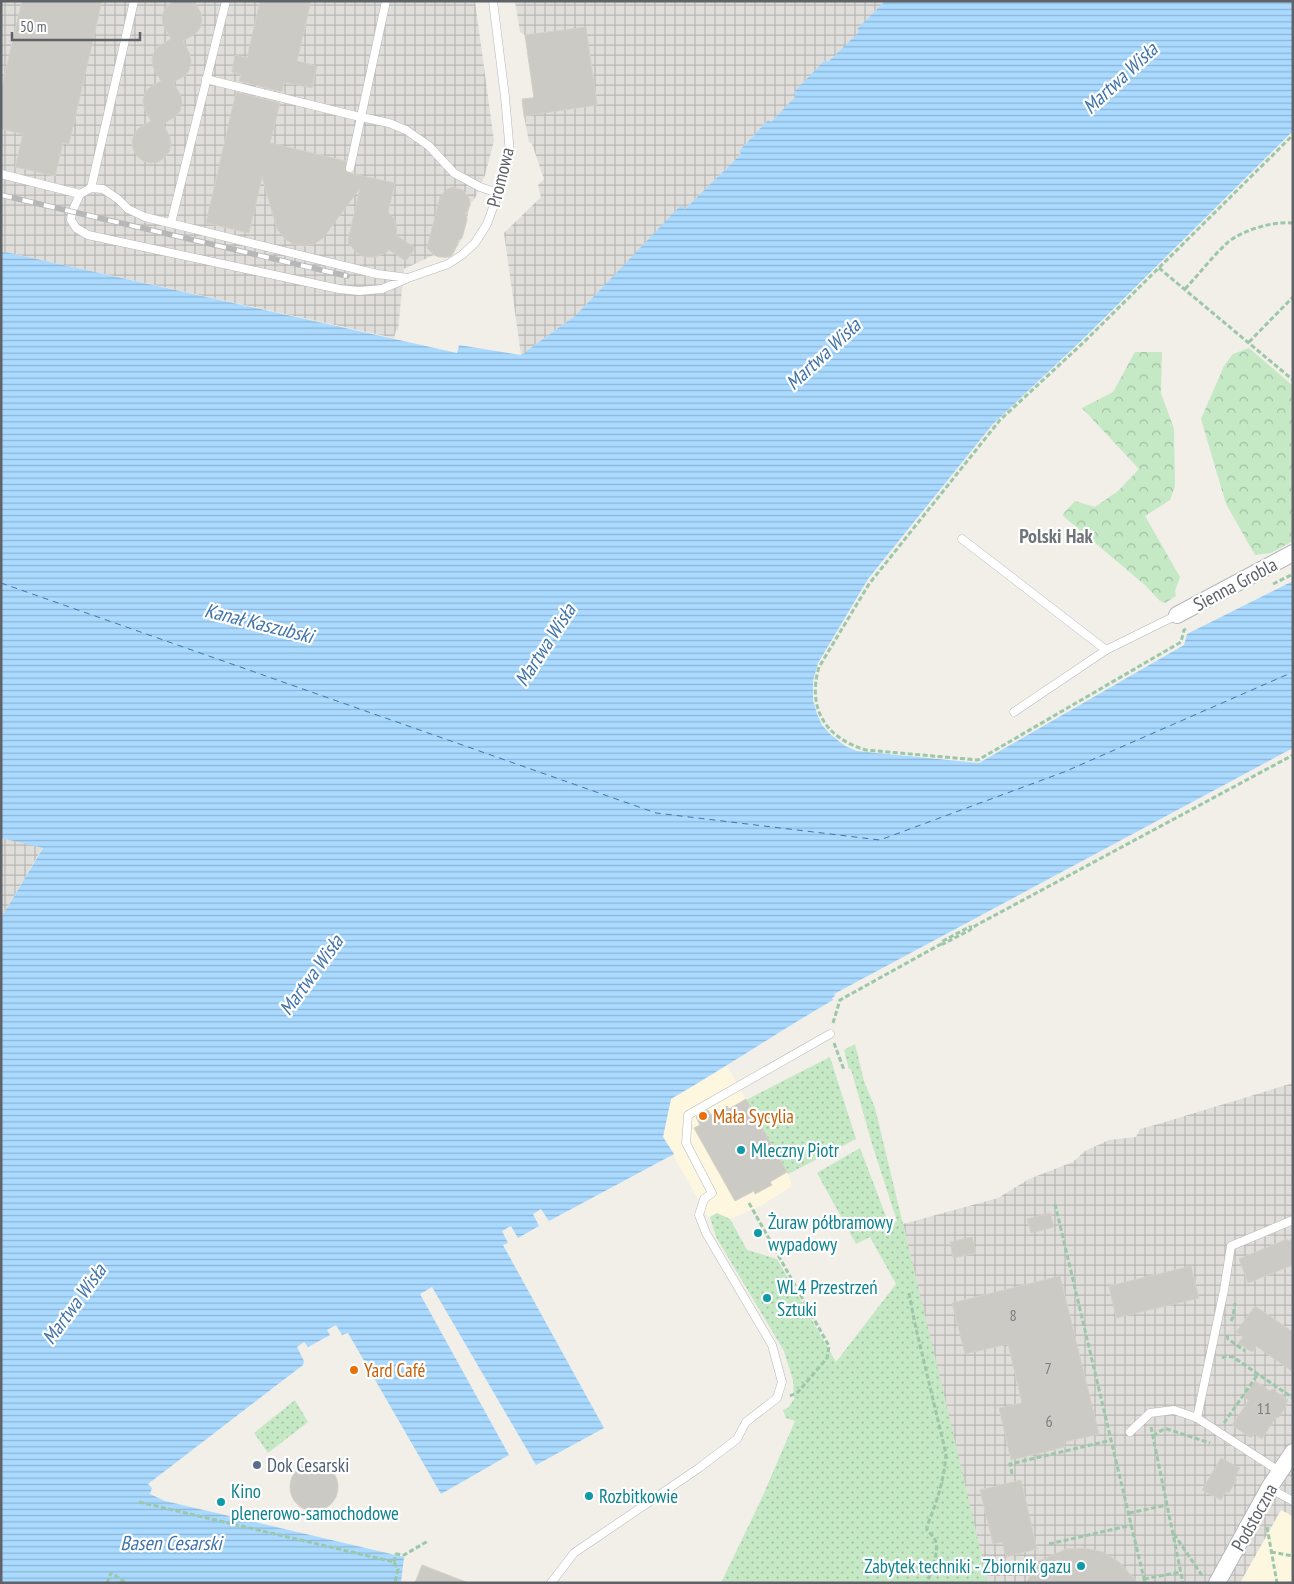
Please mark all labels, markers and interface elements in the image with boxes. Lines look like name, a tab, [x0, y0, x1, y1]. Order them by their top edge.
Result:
scale bar	[12, 10, 140, 42]
text: 50 m	[20, 17, 46, 36]
water label: Martwa Wisła	[1077, 36, 1164, 119]
street label: Promowa	[481, 145, 519, 209]
water label: Martwa Wisła	[780, 312, 867, 395]
district label: Polski Hak	[1019, 523, 1094, 549]
street label: Sienna Grobla	[1189, 552, 1281, 616]
water label: Kanał Kaszubski	[202, 597, 318, 650]
water label: Martwa Wisła	[509, 598, 582, 691]
water label: Martwa Wisła	[273, 929, 349, 1020]
place label: Mała Sycylia	[713, 1104, 794, 1128]
marker: Mała Sycylia	[697, 1110, 709, 1122]
place label: Mleczny Piotr	[751, 1138, 840, 1162]
marker: Mleczny Piotr	[735, 1144, 747, 1156]
place label: Żuraw półbramowy wypadowy	[768, 1210, 894, 1256]
marker: Żuraw półbramowy wypadowy	[752, 1227, 764, 1239]
water label: Martwa Wisła	[36, 1258, 112, 1349]
place label: WL4 Przestrzeń Sztuki	[777, 1275, 878, 1321]
marker: WL4 Przestrzeń Sztuki	[761, 1292, 773, 1304]
house number: 8	[1009, 1305, 1017, 1325]
place label: Yard Café	[364, 1358, 425, 1382]
house number: 7	[1044, 1358, 1052, 1378]
marker: Yard Café	[348, 1364, 360, 1376]
house number: 11	[1257, 1398, 1271, 1418]
house number: 6	[1045, 1411, 1053, 1431]
place label: Dok Cesarski	[267, 1453, 349, 1477]
marker: Dok Cesarski	[251, 1459, 263, 1471]
place label: Kino plenerowo-samochodowe	[231, 1479, 399, 1525]
street label: Podstoczna	[1226, 1479, 1282, 1555]
place label: Rozbitkowie	[599, 1484, 678, 1508]
marker: Rozbitkowie	[583, 1490, 595, 1502]
marker: Kino plenerowo-samochodowe	[215, 1496, 227, 1508]
water label: Basen Cesarski	[120, 1530, 224, 1556]
place label: Zabytek techniki - Zbiornik gazu	[864, 1554, 1071, 1578]
marker: Zabytek techniki - Zbiornik gazu	[1075, 1560, 1087, 1572]

